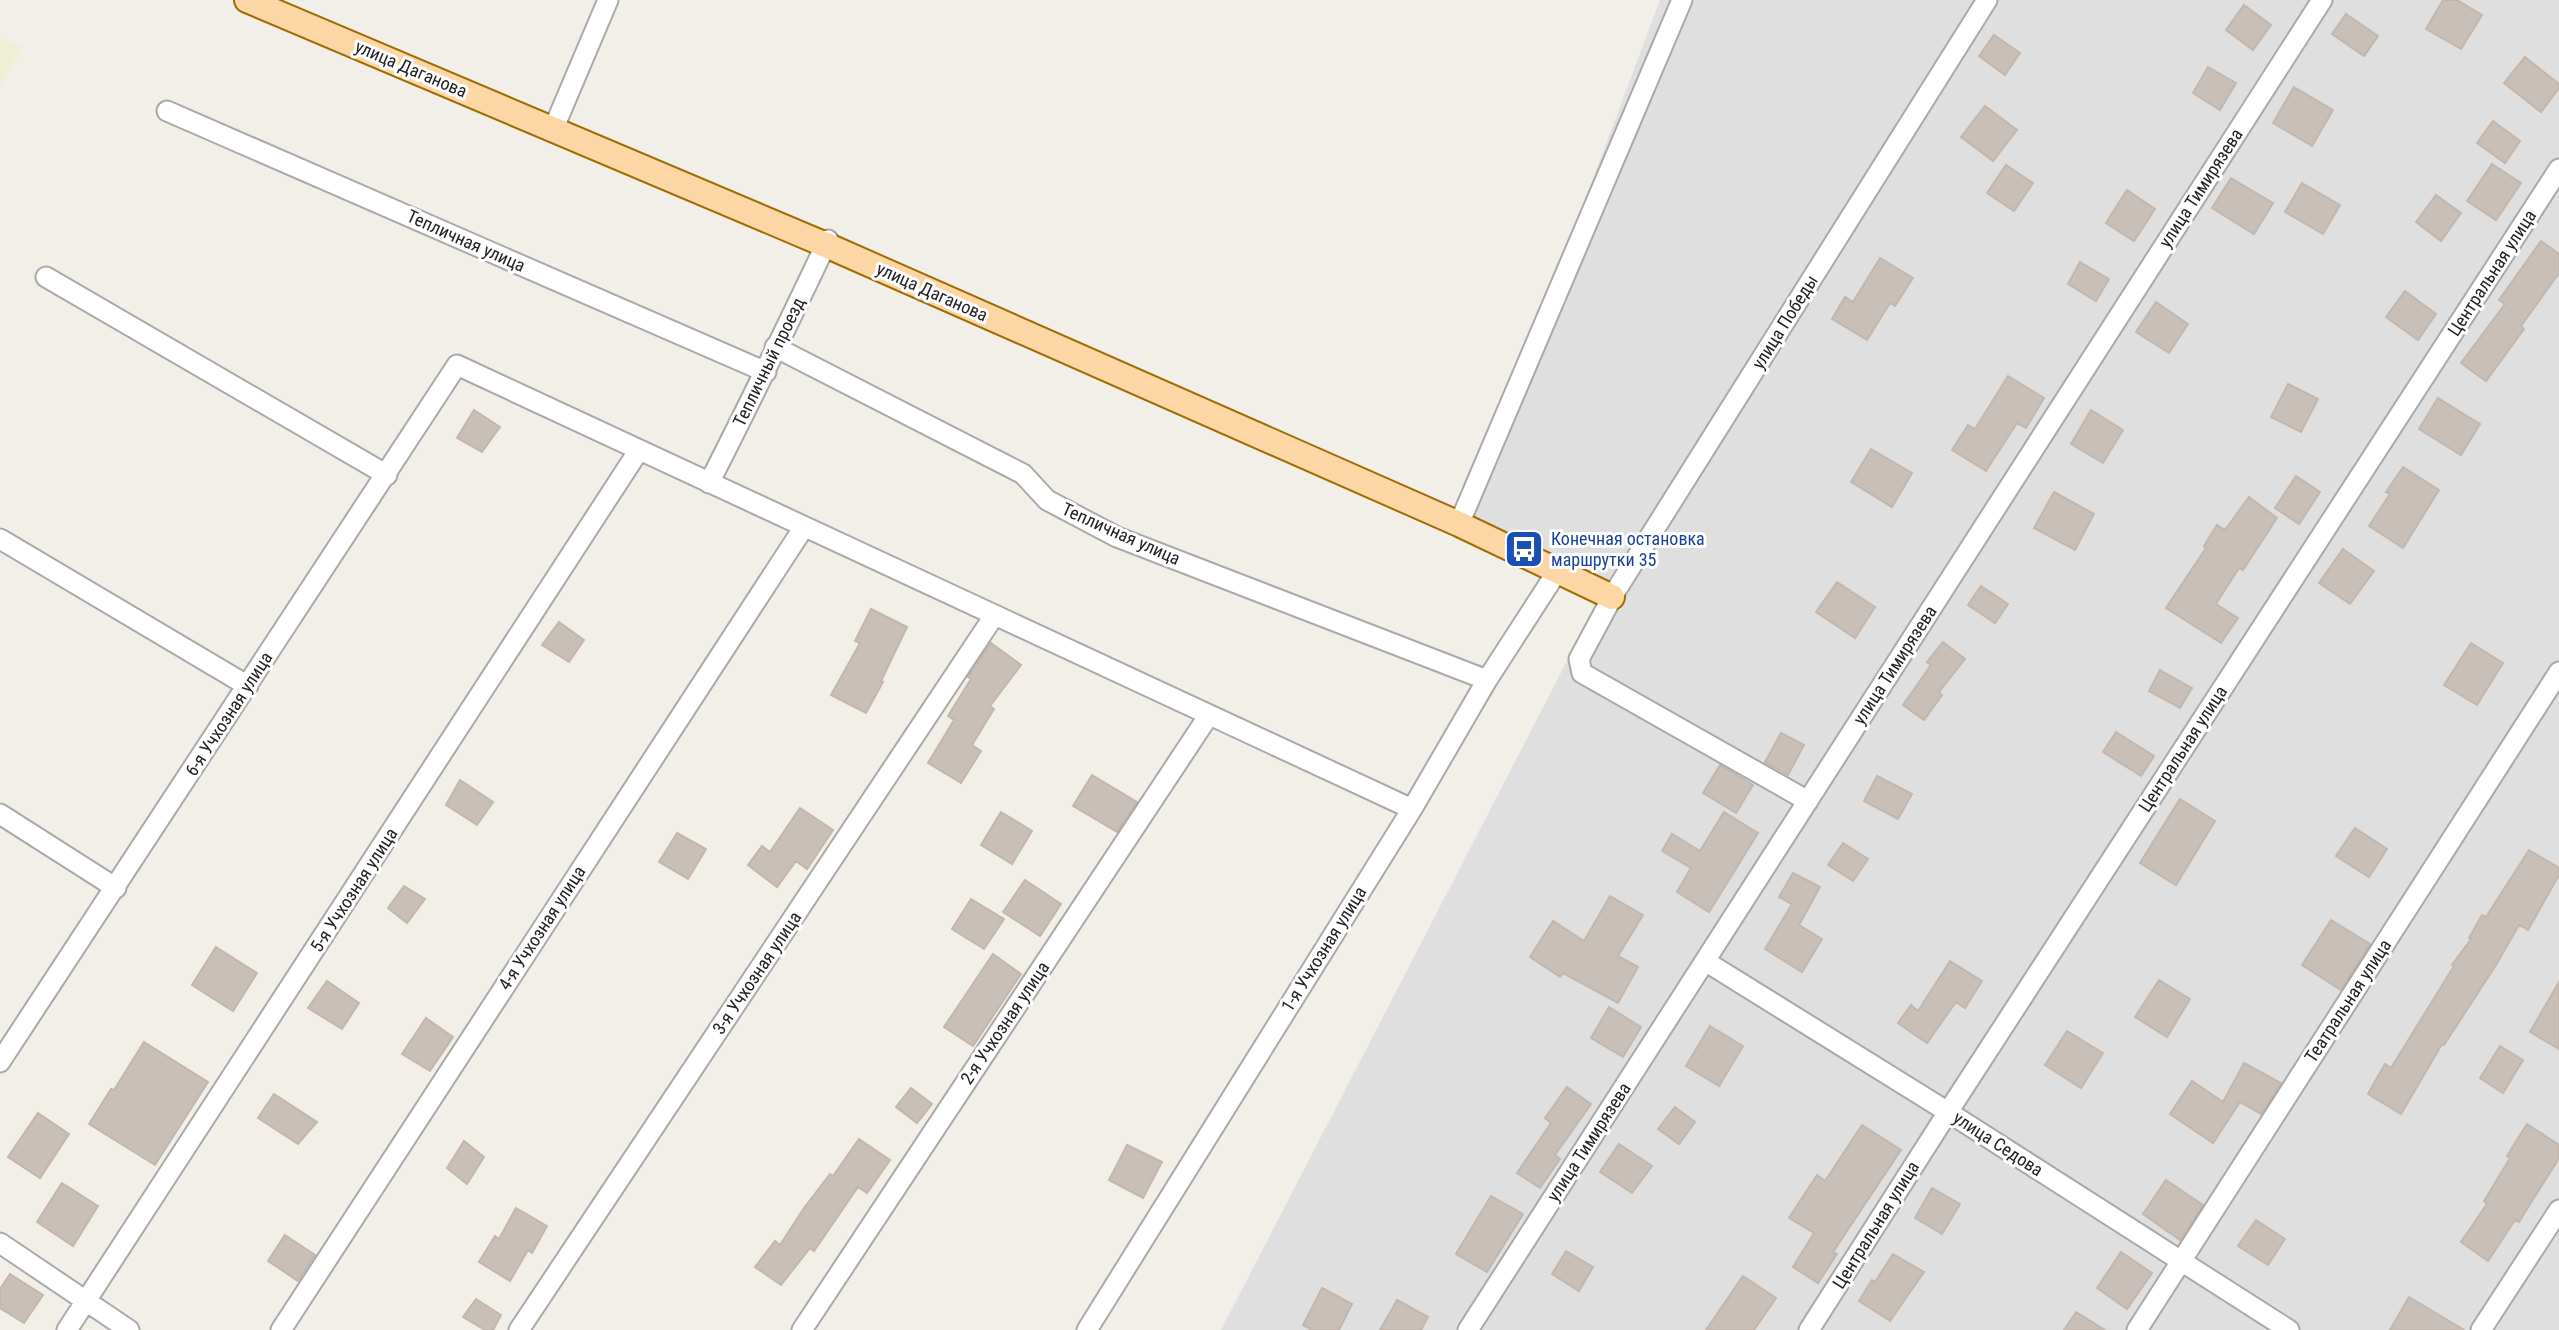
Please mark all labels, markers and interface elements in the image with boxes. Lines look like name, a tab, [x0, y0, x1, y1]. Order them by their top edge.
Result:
street label: улица Даганова	[352, 36, 470, 102]
street label: улица Тимирязева	[2154, 124, 2247, 251]
street label: Тепличная улица	[404, 205, 529, 276]
street label: Центральная улица	[2443, 206, 2540, 340]
street label: улица Даганова	[873, 258, 991, 325]
street label: улица Победы	[1747, 271, 1822, 373]
street label: Тепличный проезд	[728, 294, 809, 430]
street label: Тепличная улица	[1059, 498, 1184, 569]
bus stop icon: Конечная остановка маршрутки 35	[1503, 528, 1545, 570]
place label: Конечная остановка маршрутки 35	[1551, 528, 1705, 570]
street label: улица Тимирязева	[1848, 601, 1941, 728]
street label: 6-я Учхозная улица	[181, 648, 276, 780]
street label: Центральная улица	[2134, 682, 2231, 816]
street label: 5-я Учхозная улица	[306, 824, 401, 956]
street label: 4-я Учхозная улица	[494, 862, 589, 994]
street label: 1-я Учхозная улица	[1277, 882, 1370, 1015]
street label: 3-я Учхозная улица	[708, 907, 805, 1038]
street label: Театральная улица	[2300, 935, 2395, 1066]
street label: 2-я Учхозная улица	[956, 957, 1053, 1088]
street label: улица Тимирязева	[1542, 1078, 1635, 1205]
street label: улица Седова	[1949, 1107, 2047, 1180]
street label: Центральная улица	[1828, 1157, 1923, 1292]

